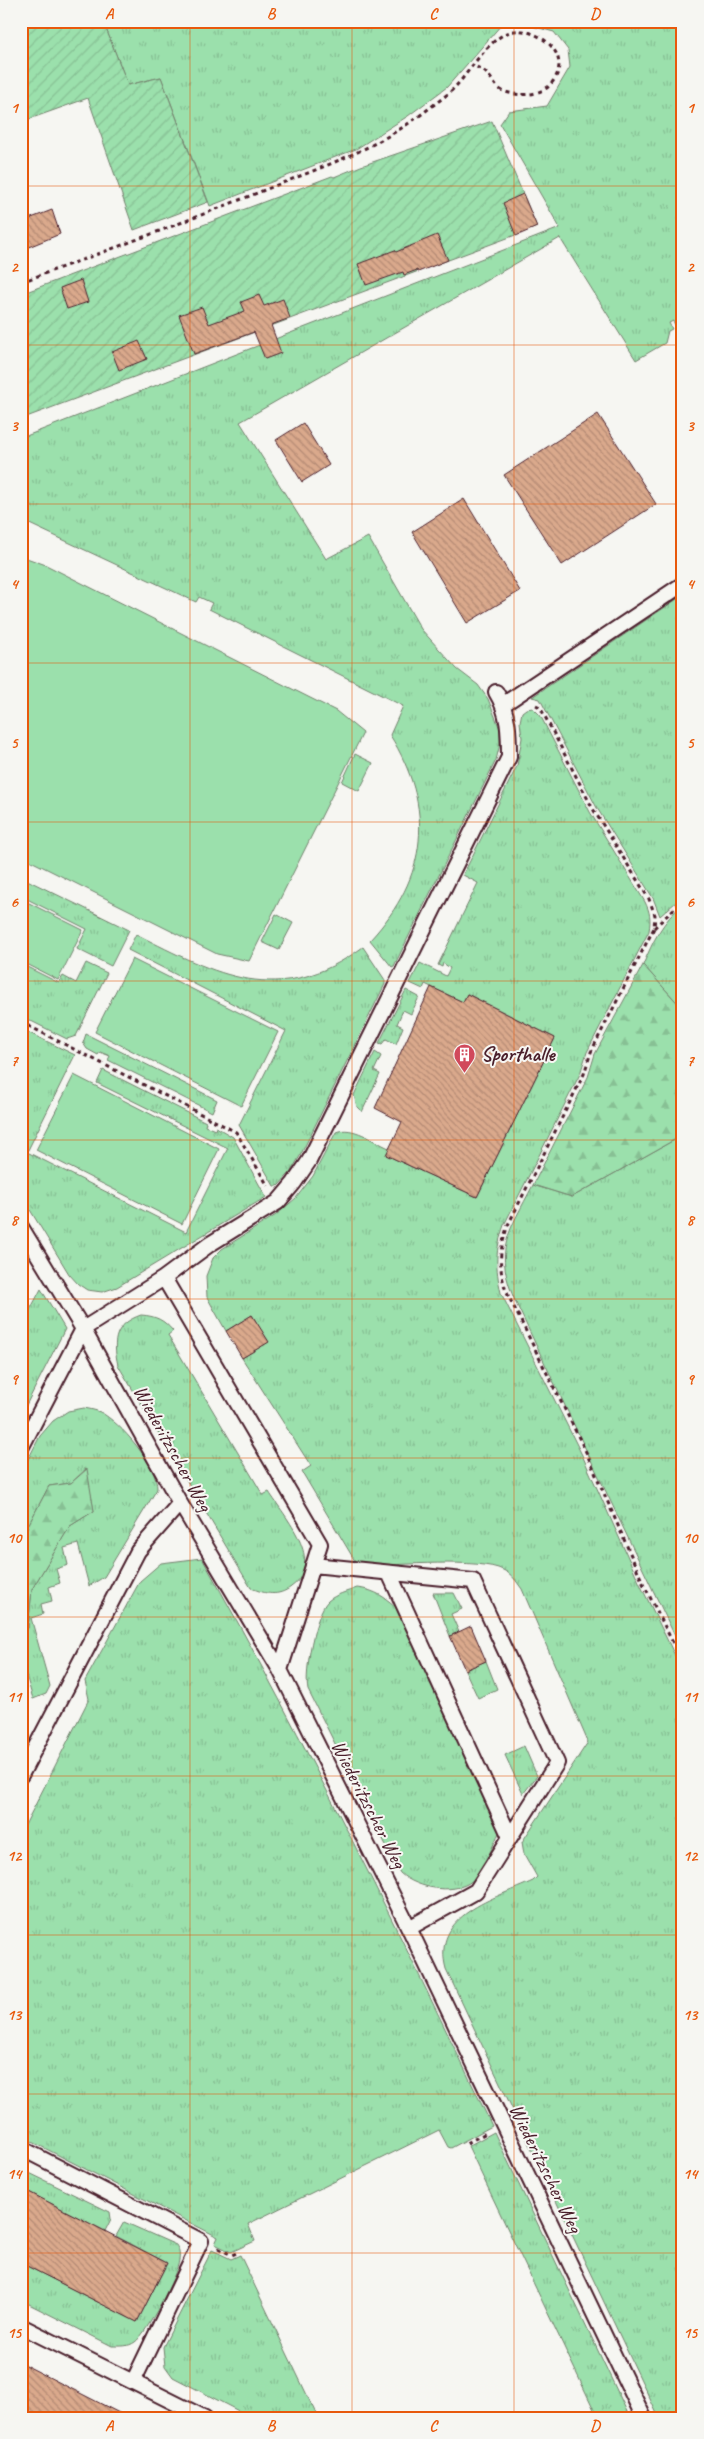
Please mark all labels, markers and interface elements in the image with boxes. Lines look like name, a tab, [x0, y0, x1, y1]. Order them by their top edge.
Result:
text: A	[105, 4, 115, 24]
text: B	[267, 4, 277, 24]
text: C	[429, 4, 439, 24]
text: D	[590, 4, 601, 24]
text: 1	[10, 98, 19, 118]
text: 1	[686, 98, 695, 118]
text: 2	[10, 257, 19, 277]
text: 2	[686, 257, 695, 277]
text: 3	[10, 416, 19, 436]
text: 3	[686, 416, 695, 436]
text: 4	[10, 574, 19, 594]
text: 4	[686, 574, 695, 594]
text: 5	[11, 733, 20, 753]
text: 5	[687, 733, 696, 753]
text: 6	[10, 892, 19, 912]
text: 6	[686, 892, 695, 912]
place label: Sporthalle	[481, 1041, 556, 1067]
building icon: Sporthalle	[453, 1042, 477, 1073]
text: 7	[10, 1051, 19, 1071]
text: 7	[686, 1051, 695, 1071]
text: 8	[10, 1210, 19, 1230]
text: 8	[686, 1210, 695, 1230]
text: 9	[10, 1369, 19, 1389]
text: 9	[686, 1369, 695, 1389]
street label: Wiederitzscher Weg	[128, 1380, 219, 1517]
text: 10	[7, 1528, 23, 1548]
text: 10	[683, 1528, 699, 1548]
text: 11	[7, 1687, 23, 1707]
text: 11	[683, 1687, 699, 1707]
street label: Wiederitzscher Weg	[326, 1736, 413, 1874]
text: 12	[7, 1846, 23, 1866]
text: 12	[683, 1846, 699, 1866]
text: 13	[7, 2005, 23, 2025]
text: 13	[683, 2005, 699, 2025]
street label: Wiederitzscher Weg	[504, 2099, 589, 2238]
text: 14	[7, 2164, 23, 2184]
text: 14	[683, 2164, 699, 2184]
text: 15	[7, 2323, 23, 2343]
text: 15	[683, 2323, 699, 2343]
text: A	[105, 2416, 115, 2436]
text: B	[267, 2416, 277, 2436]
text: C	[429, 2416, 439, 2436]
text: D	[590, 2416, 601, 2436]

